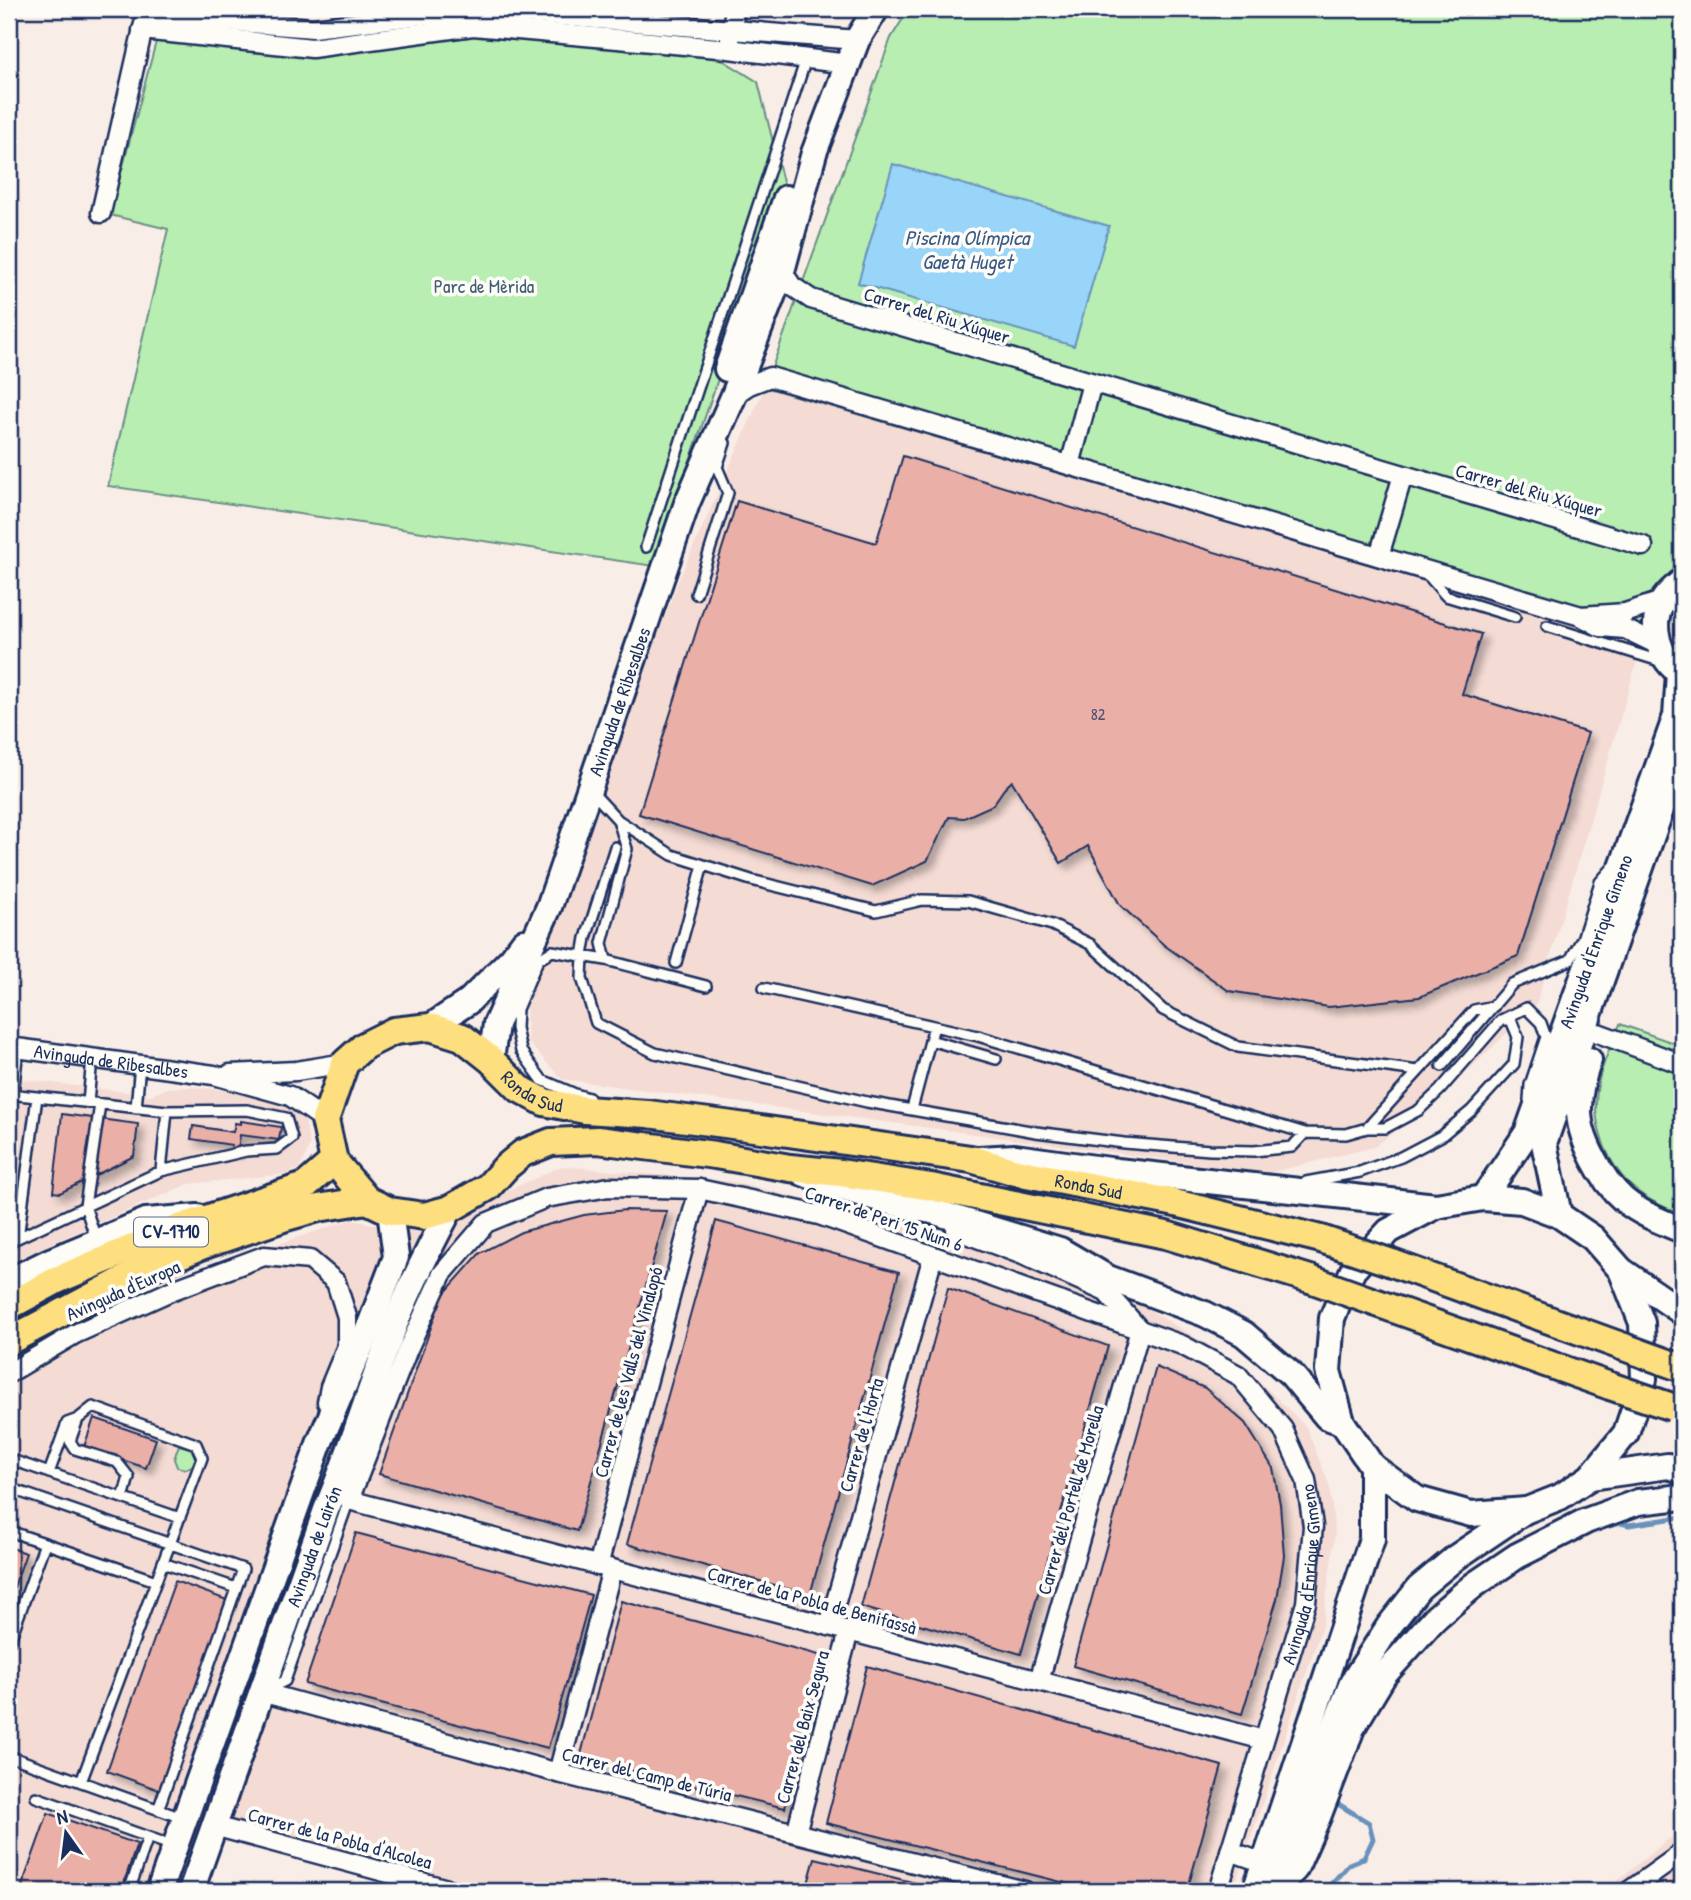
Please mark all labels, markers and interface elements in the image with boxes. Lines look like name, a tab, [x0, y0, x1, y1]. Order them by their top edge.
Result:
water label: Piscina Olímpica Gaetà Huget	[905, 223, 1032, 276]
park label: Parc de Mèrida	[434, 273, 535, 299]
street label: Carrer del Riu Xúquer	[861, 280, 1014, 350]
street label: Carrer del Riu Xúquer	[1453, 457, 1606, 524]
street label: Avinguda de Ribesalbes	[582, 624, 657, 779]
house number: 82	[1091, 703, 1106, 725]
street label: Avinguda d'Enrique Gimeno	[1552, 851, 1639, 1032]
street label: Avinguda de Ribesalbes	[32, 1038, 190, 1084]
street label: Ronda Sud	[495, 1064, 566, 1118]
street label: Ronda Sud	[1053, 1167, 1125, 1205]
street label: Carrer de Peri 15 Num 6	[801, 1179, 967, 1257]
road number: CV-1710	[134, 1218, 208, 1246]
street label: Avinguda d'Europa	[62, 1253, 185, 1327]
street label: Carrer de les Valls del Vinalopó	[587, 1263, 669, 1480]
street label: Carrer de l'Horta	[832, 1375, 890, 1495]
street label: Carrer del Portell de Morella	[1031, 1402, 1110, 1598]
street label: Avinguda de Lairón	[280, 1482, 348, 1610]
street label: Avinguda d'Enrique Gimeno	[1275, 1482, 1326, 1668]
street label: Carrer de la Pobla de Benifassà	[705, 1560, 920, 1641]
street label: Carrer del Baix Segura	[769, 1647, 835, 1806]
street label: Carrer del Camp de Túria	[559, 1740, 735, 1808]
north arrow	[32, 1798, 102, 1868]
street label: Carrer de la Pobla d'Alcolea	[245, 1801, 435, 1875]
text: N	[54, 1803, 70, 1830]

